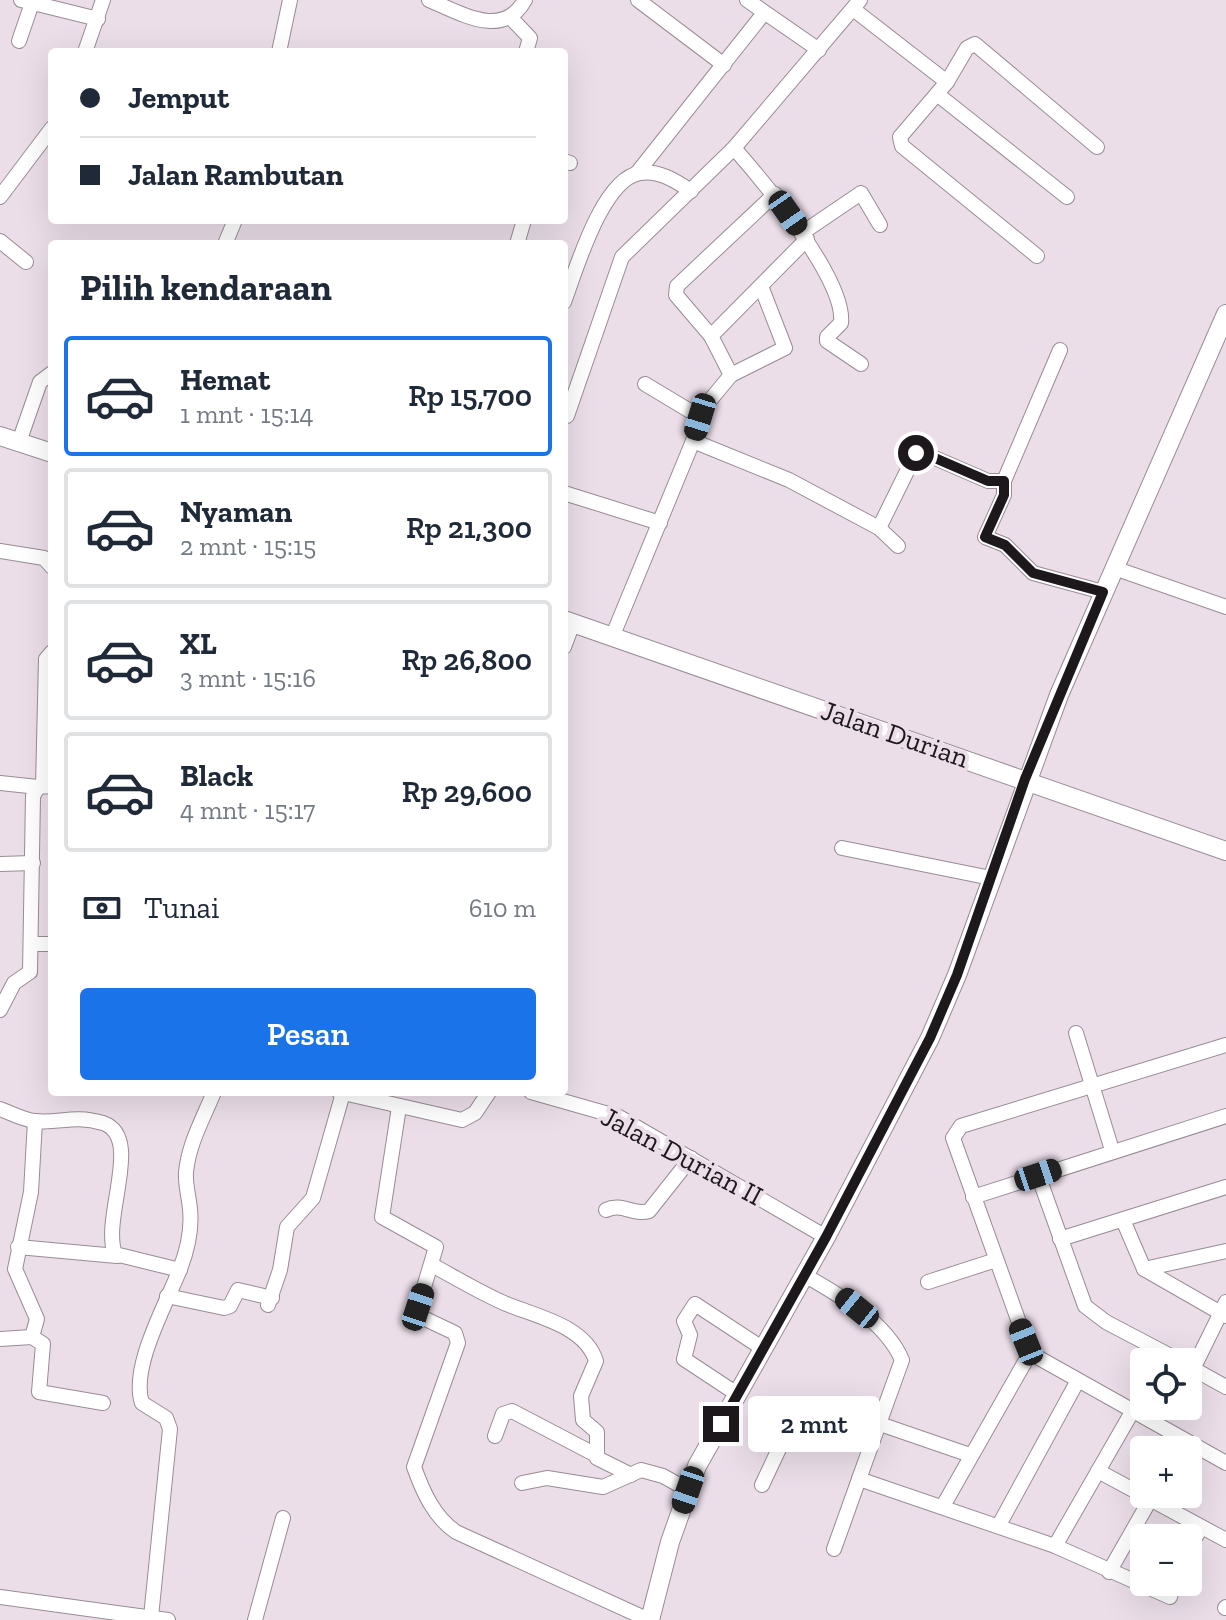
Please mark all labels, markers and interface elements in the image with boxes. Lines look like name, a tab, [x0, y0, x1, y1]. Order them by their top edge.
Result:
text: Jemput	[128, 80, 229, 116]
text: Jalan Rambutan	[128, 157, 344, 193]
car	[764, 186, 812, 240]
text: Pilih kendaraan	[80, 266, 332, 309]
icon: car	[84, 360, 156, 432]
text: Hemat	[180, 362, 270, 398]
text: Rp 15,700	[408, 378, 532, 414]
car	[682, 391, 718, 443]
text: 1 mnt · 15:14	[180, 398, 314, 430]
route start	[898, 435, 934, 471]
icon: car	[84, 492, 156, 564]
text: Nyaman	[180, 494, 292, 530]
text: Rp 21,300	[406, 510, 532, 546]
text: 2 mnt · 15:15	[180, 530, 316, 562]
icon: car	[84, 624, 156, 696]
text: XL	[180, 626, 217, 662]
text: Rp 26,800	[401, 642, 532, 678]
text: 3 mnt · 15:16	[180, 662, 316, 694]
street label: Jalan Durian	[817, 693, 973, 775]
icon: car	[84, 756, 156, 828]
text: Black	[180, 758, 253, 794]
text: Rp 29,600	[402, 774, 532, 810]
text: 4 mnt · 15:17	[180, 794, 315, 826]
icon: cash	[80, 886, 124, 930]
text: Tunai	[144, 890, 220, 926]
text: 610 m	[469, 892, 536, 924]
button: Pesan	[80, 988, 536, 1080]
street label: Jalan Durian II	[596, 1100, 768, 1212]
car	[1011, 1156, 1065, 1194]
car	[399, 1280, 437, 1334]
car	[831, 1284, 883, 1332]
car	[1006, 1315, 1046, 1369]
map controls	[1130, 1348, 1202, 1596]
button: locate	[1130, 1348, 1202, 1420]
callout: 2 mnt	[749, 1396, 881, 1452]
route end	[703, 1406, 739, 1442]
text: 2 mnt	[781, 1408, 847, 1440]
button: +	[1130, 1436, 1202, 1508]
car	[669, 1463, 707, 1517]
button: −	[1130, 1524, 1202, 1596]

